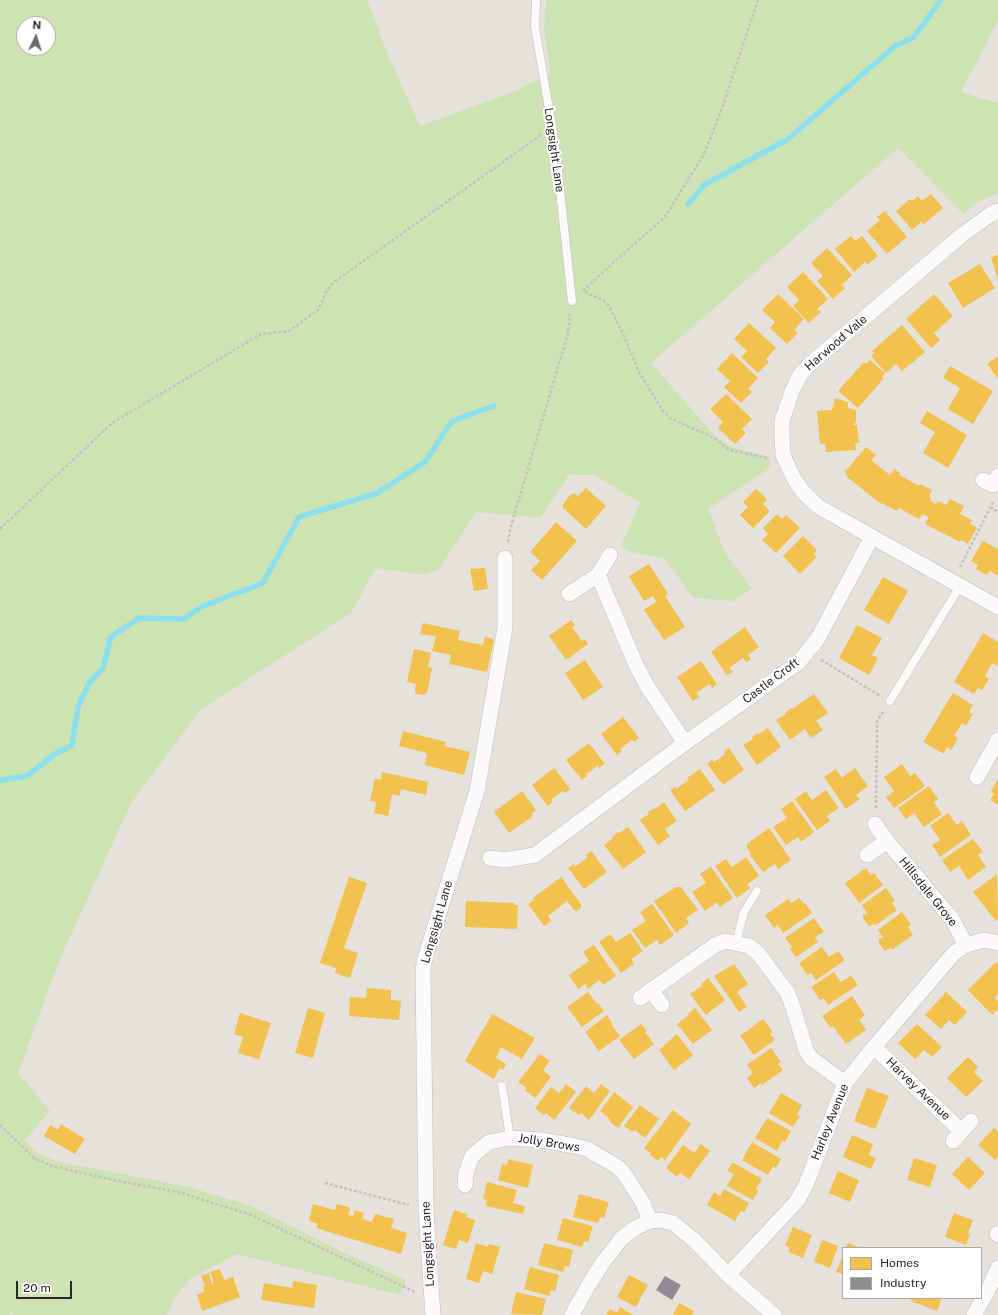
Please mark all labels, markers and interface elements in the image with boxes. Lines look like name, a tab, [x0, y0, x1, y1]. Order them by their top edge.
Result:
north arrow	[16, 16, 56, 56]
text: N	[32, 19, 41, 31]
street label: Longsight Lane	[541, 107, 567, 193]
street label: Harwood Vale	[802, 312, 870, 374]
street label: Castle Croft	[740, 655, 802, 707]
street label: Hillsdale Grove	[896, 854, 960, 930]
street label: Longsight Lane	[418, 879, 456, 965]
street label: Harvey Avenue	[883, 1055, 953, 1123]
street label: Harley Avenue	[808, 1082, 852, 1162]
street label: Jolly Brows	[517, 1131, 581, 1155]
street label: Longsight Lane	[419, 1201, 437, 1287]
legend	[842, 1247, 982, 1299]
text: Homes	[880, 1256, 919, 1270]
scale bar	[18, 1273, 74, 1299]
text: Industry	[880, 1276, 926, 1290]
text: 20 m	[23, 1281, 51, 1295]

